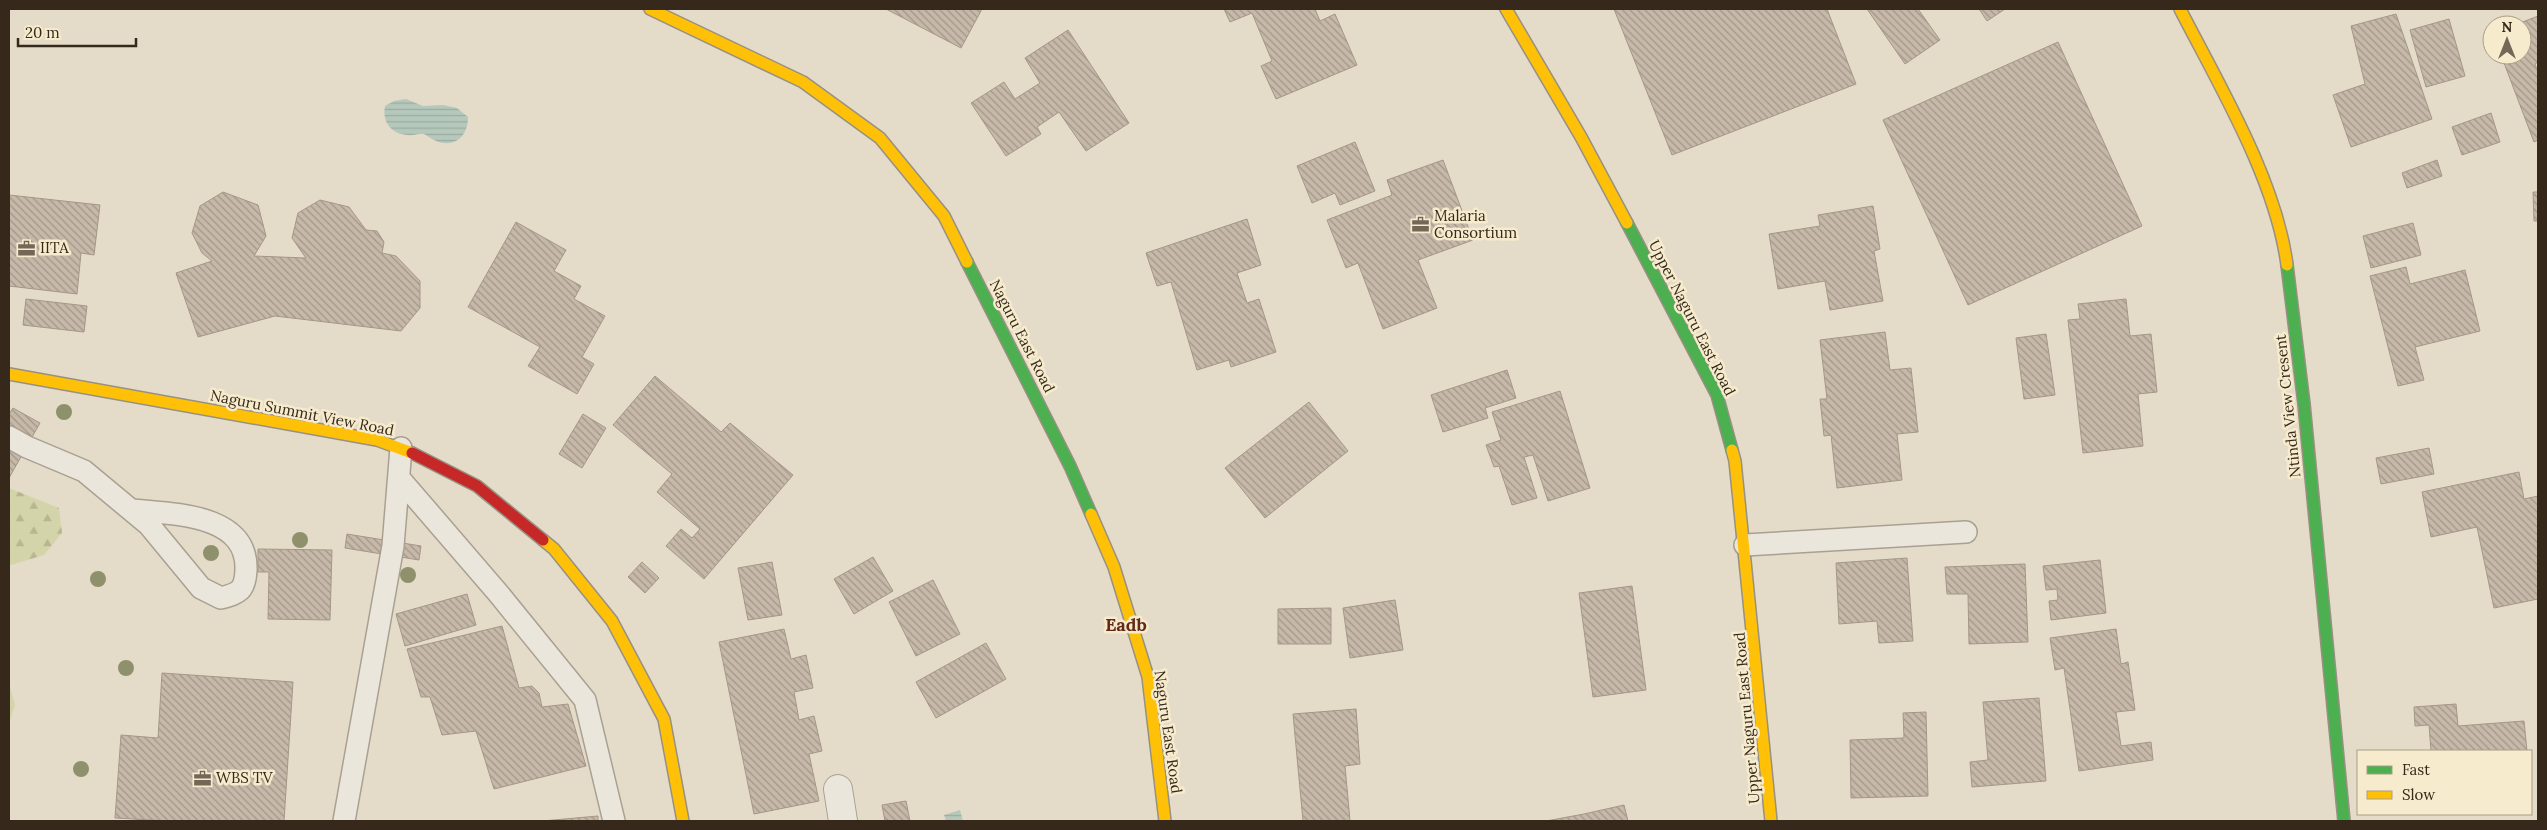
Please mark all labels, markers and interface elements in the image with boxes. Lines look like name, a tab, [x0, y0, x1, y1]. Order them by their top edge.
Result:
scale bar	[18, 15, 135, 47]
north arrow	[2482, 15, 2532, 65]
text: N	[2502, 18, 2513, 36]
text: 20 m	[25, 23, 60, 42]
place label: Malaria Consortium	[1434, 206, 1517, 242]
office icon: Malaria Consortium	[1410, 215, 1430, 235]
street label: Upper Naguru East Road	[1645, 237, 1740, 399]
office icon: IITA	[16, 238, 36, 258]
place label: IITA	[40, 238, 69, 257]
street label: Naguru East Road	[986, 276, 1059, 395]
street label: Ntinda View Cresent	[2271, 333, 2304, 479]
street label: Naguru Summit View Road	[209, 385, 396, 440]
district label: Eadb	[1105, 613, 1147, 636]
street label: Upper Naguru East Road	[1730, 631, 1763, 805]
street label: Naguru East Road	[1150, 669, 1187, 795]
legend	[2357, 750, 2532, 815]
text: Fast	[2402, 760, 2430, 779]
office icon: WBS TV	[192, 768, 212, 788]
place label: WBS TV	[216, 768, 274, 787]
text: Slow	[2402, 785, 2435, 804]

